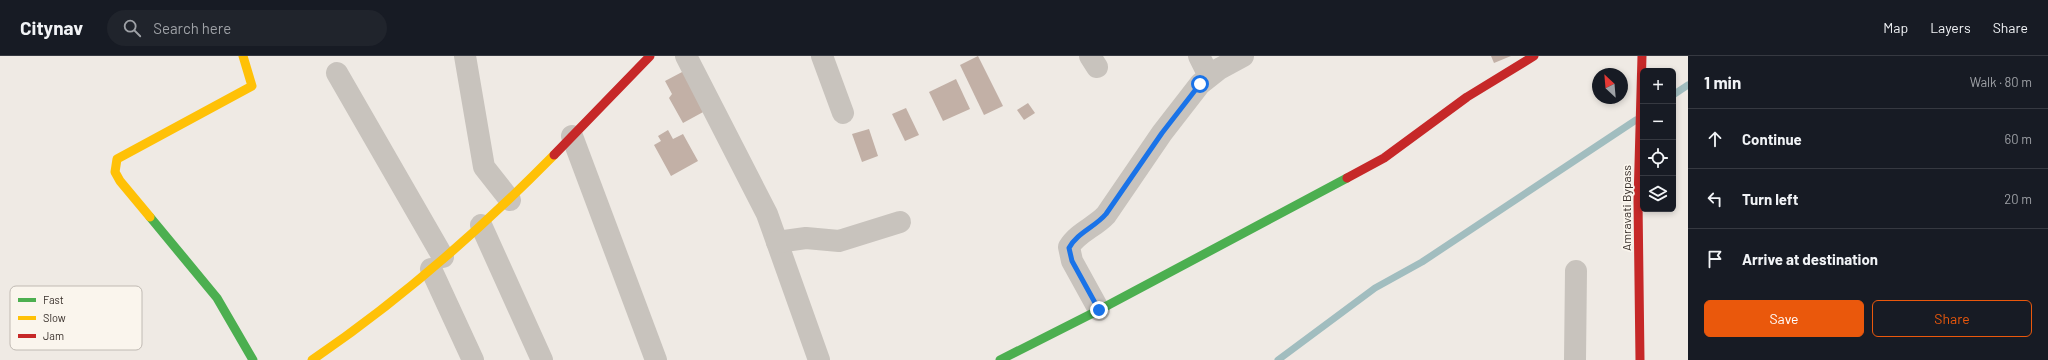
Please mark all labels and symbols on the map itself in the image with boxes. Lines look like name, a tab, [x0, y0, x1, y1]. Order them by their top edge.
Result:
north arrow	[1592, 68, 1628, 104]
route start	[1191, 75, 1209, 93]
street label: Amravati Bypass	[1619, 165, 1633, 251]
legend	[10, 286, 142, 350]
text: Fast	[43, 293, 64, 306]
route end	[1090, 301, 1108, 319]
text: Slow	[43, 311, 66, 324]
text: Jam	[43, 329, 64, 342]

